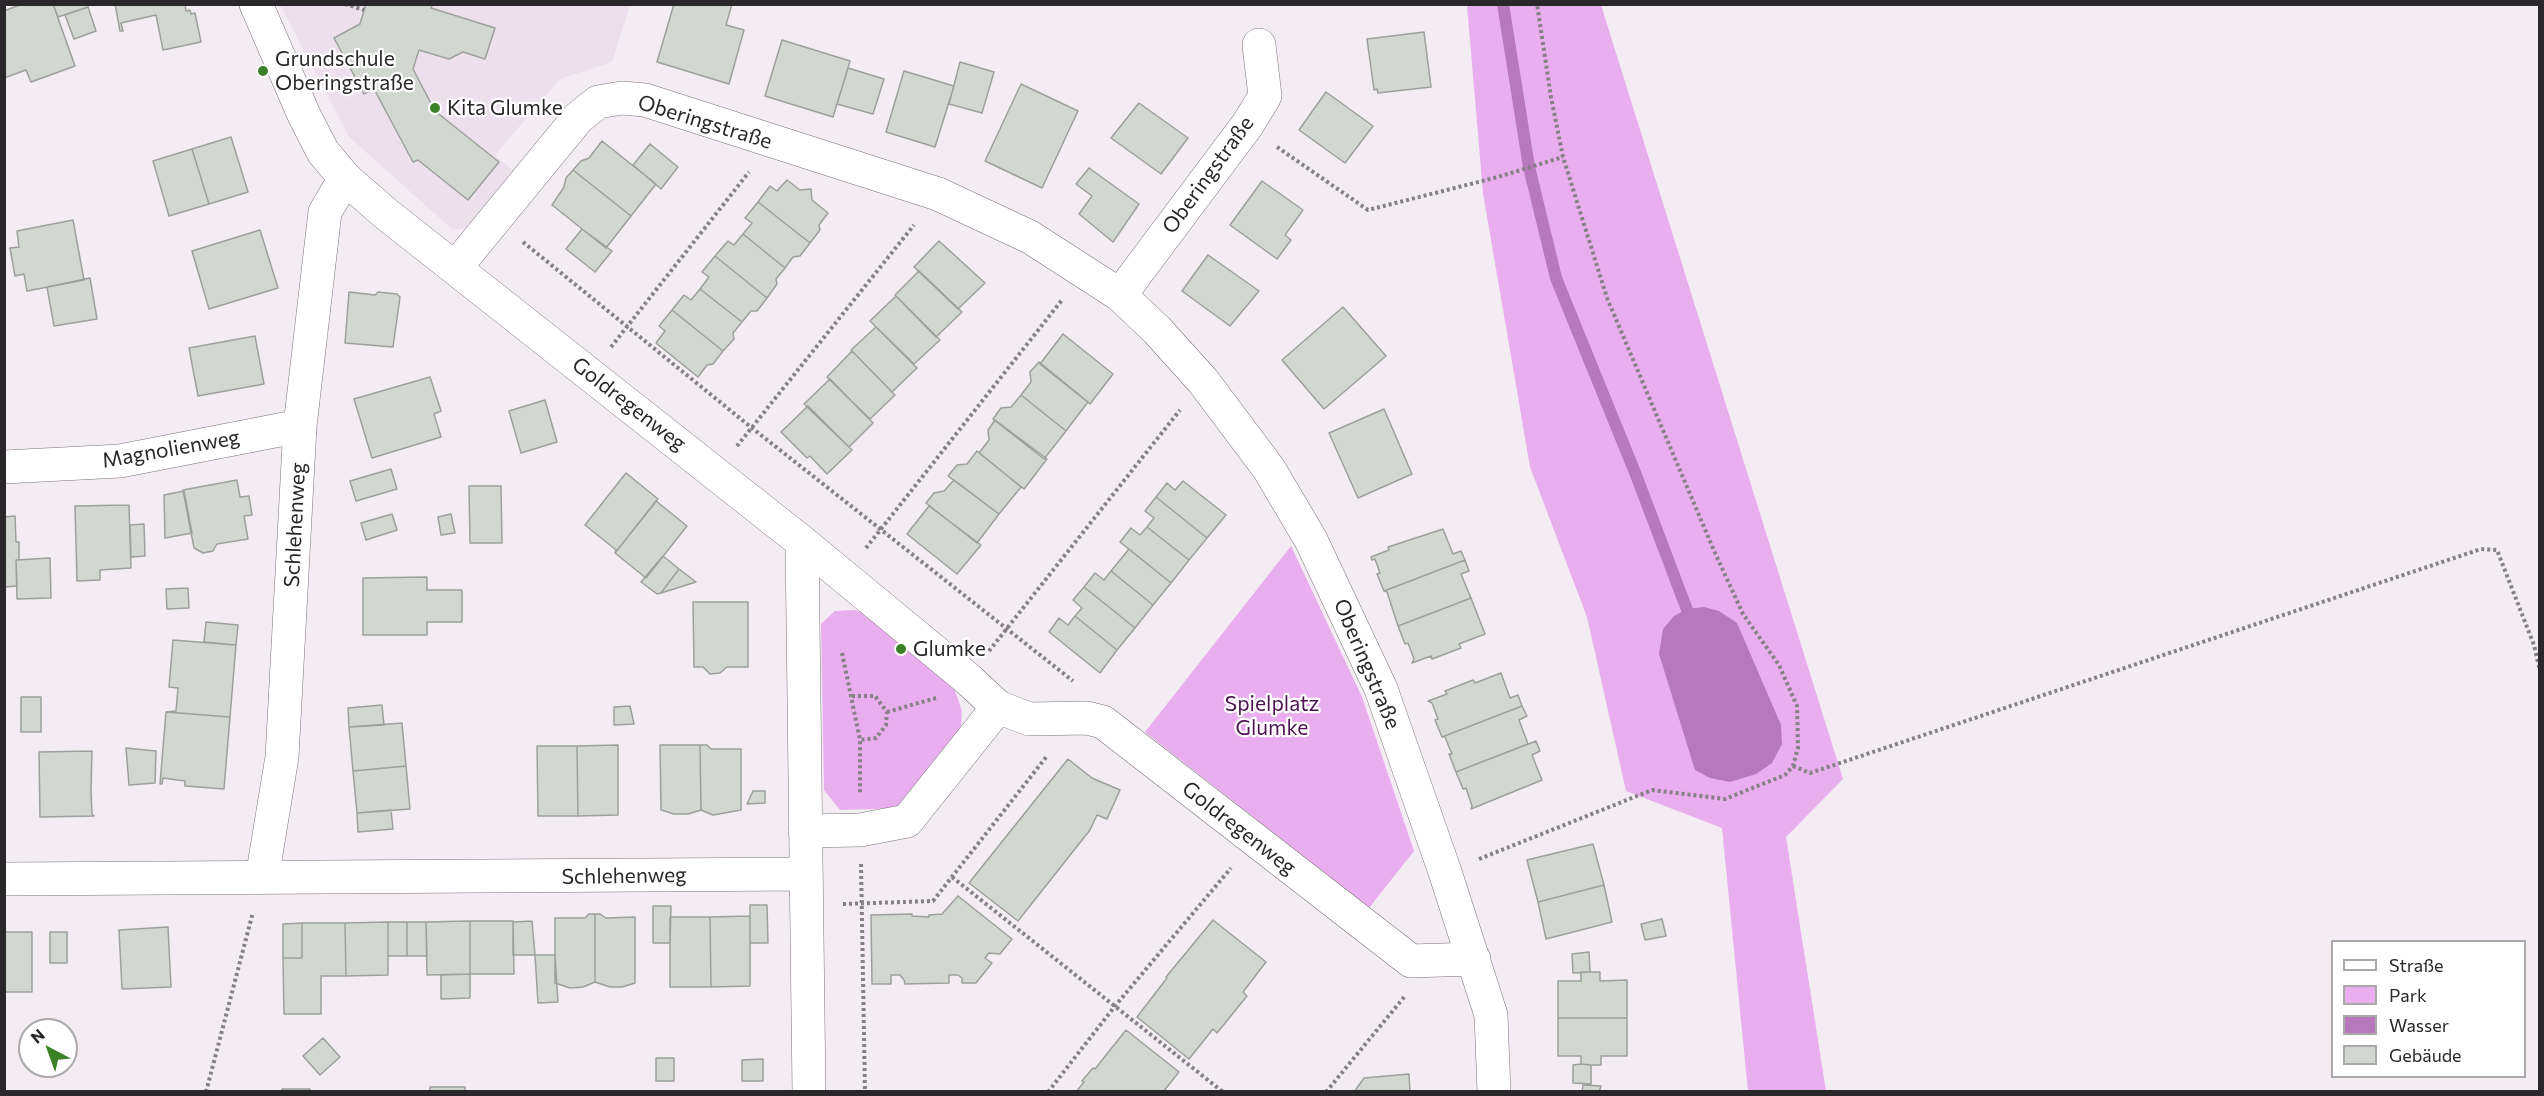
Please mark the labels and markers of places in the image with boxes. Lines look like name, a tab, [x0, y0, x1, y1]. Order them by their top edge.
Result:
place label: Grundschule Oberingstraße	[275, 46, 414, 96]
marker: Grundschule Oberingstraße	[256, 64, 270, 78]
place label: Kita Glumke	[447, 95, 563, 121]
marker: Kita Glumke	[428, 101, 442, 115]
place label: Glumke	[913, 636, 986, 662]
marker: Glumke	[894, 642, 908, 656]

